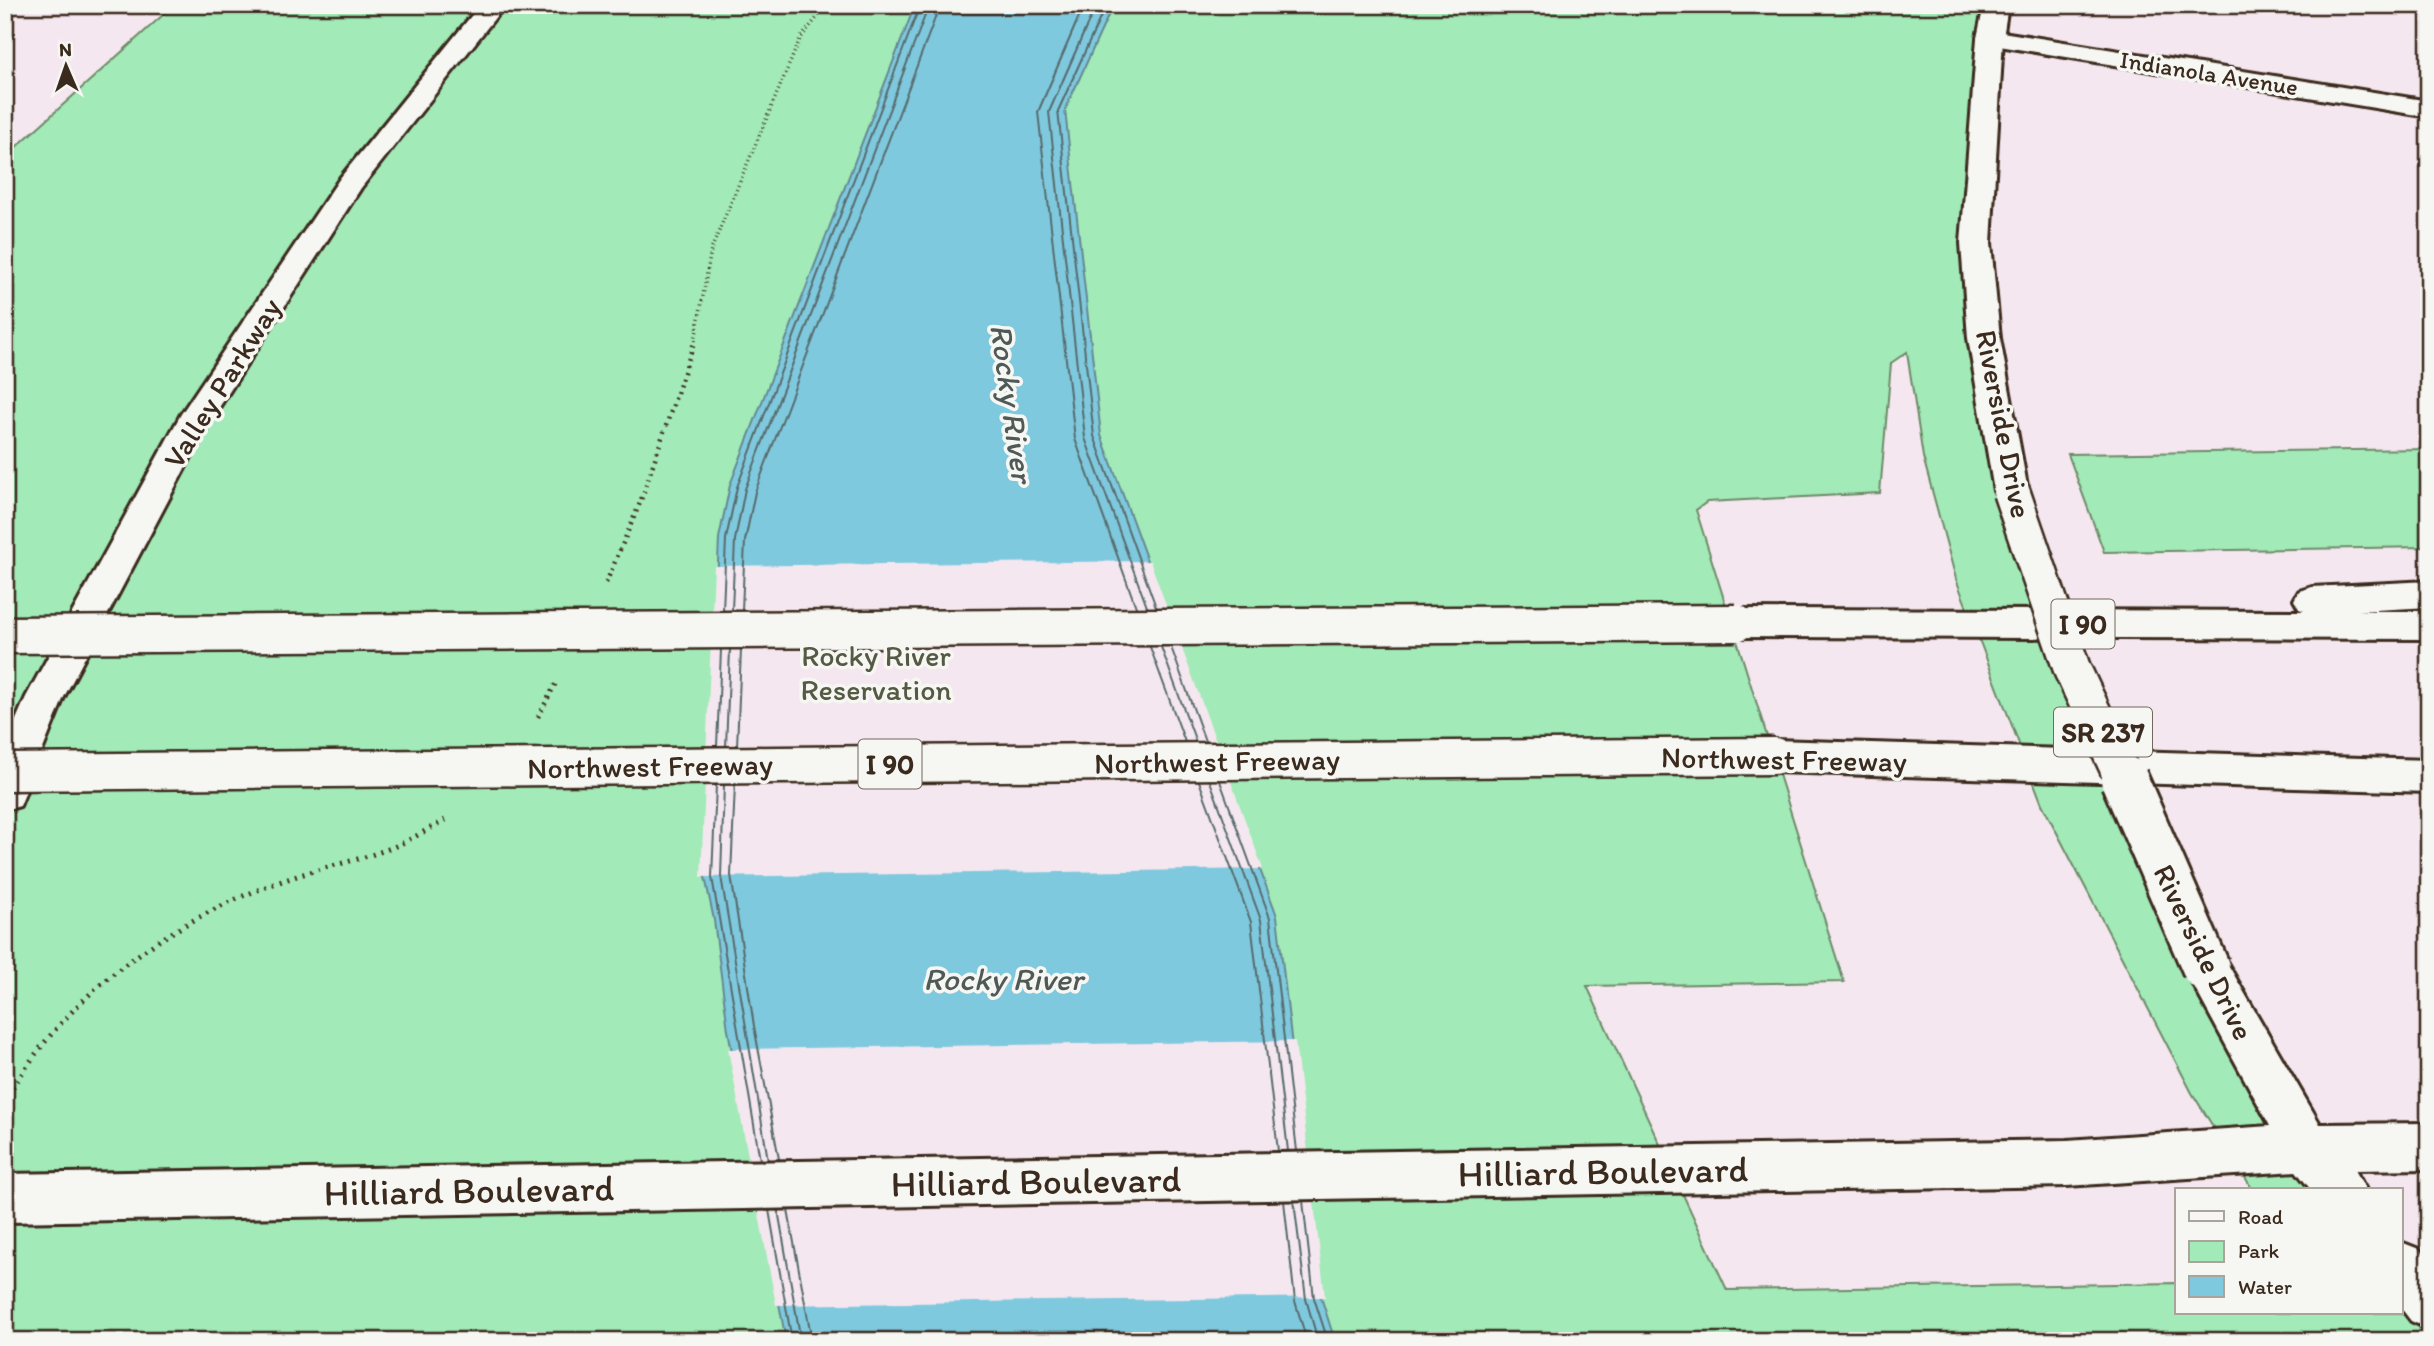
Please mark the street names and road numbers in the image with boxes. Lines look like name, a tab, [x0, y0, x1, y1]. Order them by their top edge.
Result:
street label: Indianola Avenue	[2118, 45, 2300, 101]
street label: Valley Parkway	[155, 291, 289, 475]
street label: Riverside Drive	[1968, 327, 2040, 521]
road number: I 90	[2052, 600, 2114, 648]
road number: SR 237	[2054, 708, 2152, 756]
street label: Northwest Freeway	[1661, 738, 1907, 780]
road number: I 90	[858, 740, 922, 788]
street label: Northwest Freeway	[1094, 740, 1340, 782]
street label: Northwest Freeway	[527, 745, 773, 787]
street label: Riverside Drive	[2145, 858, 2263, 1046]
street label: Hilliard Boulevard	[1457, 1146, 1749, 1196]
street label: Hilliard Boulevard	[890, 1156, 1182, 1206]
street label: Hilliard Boulevard	[323, 1165, 615, 1215]

